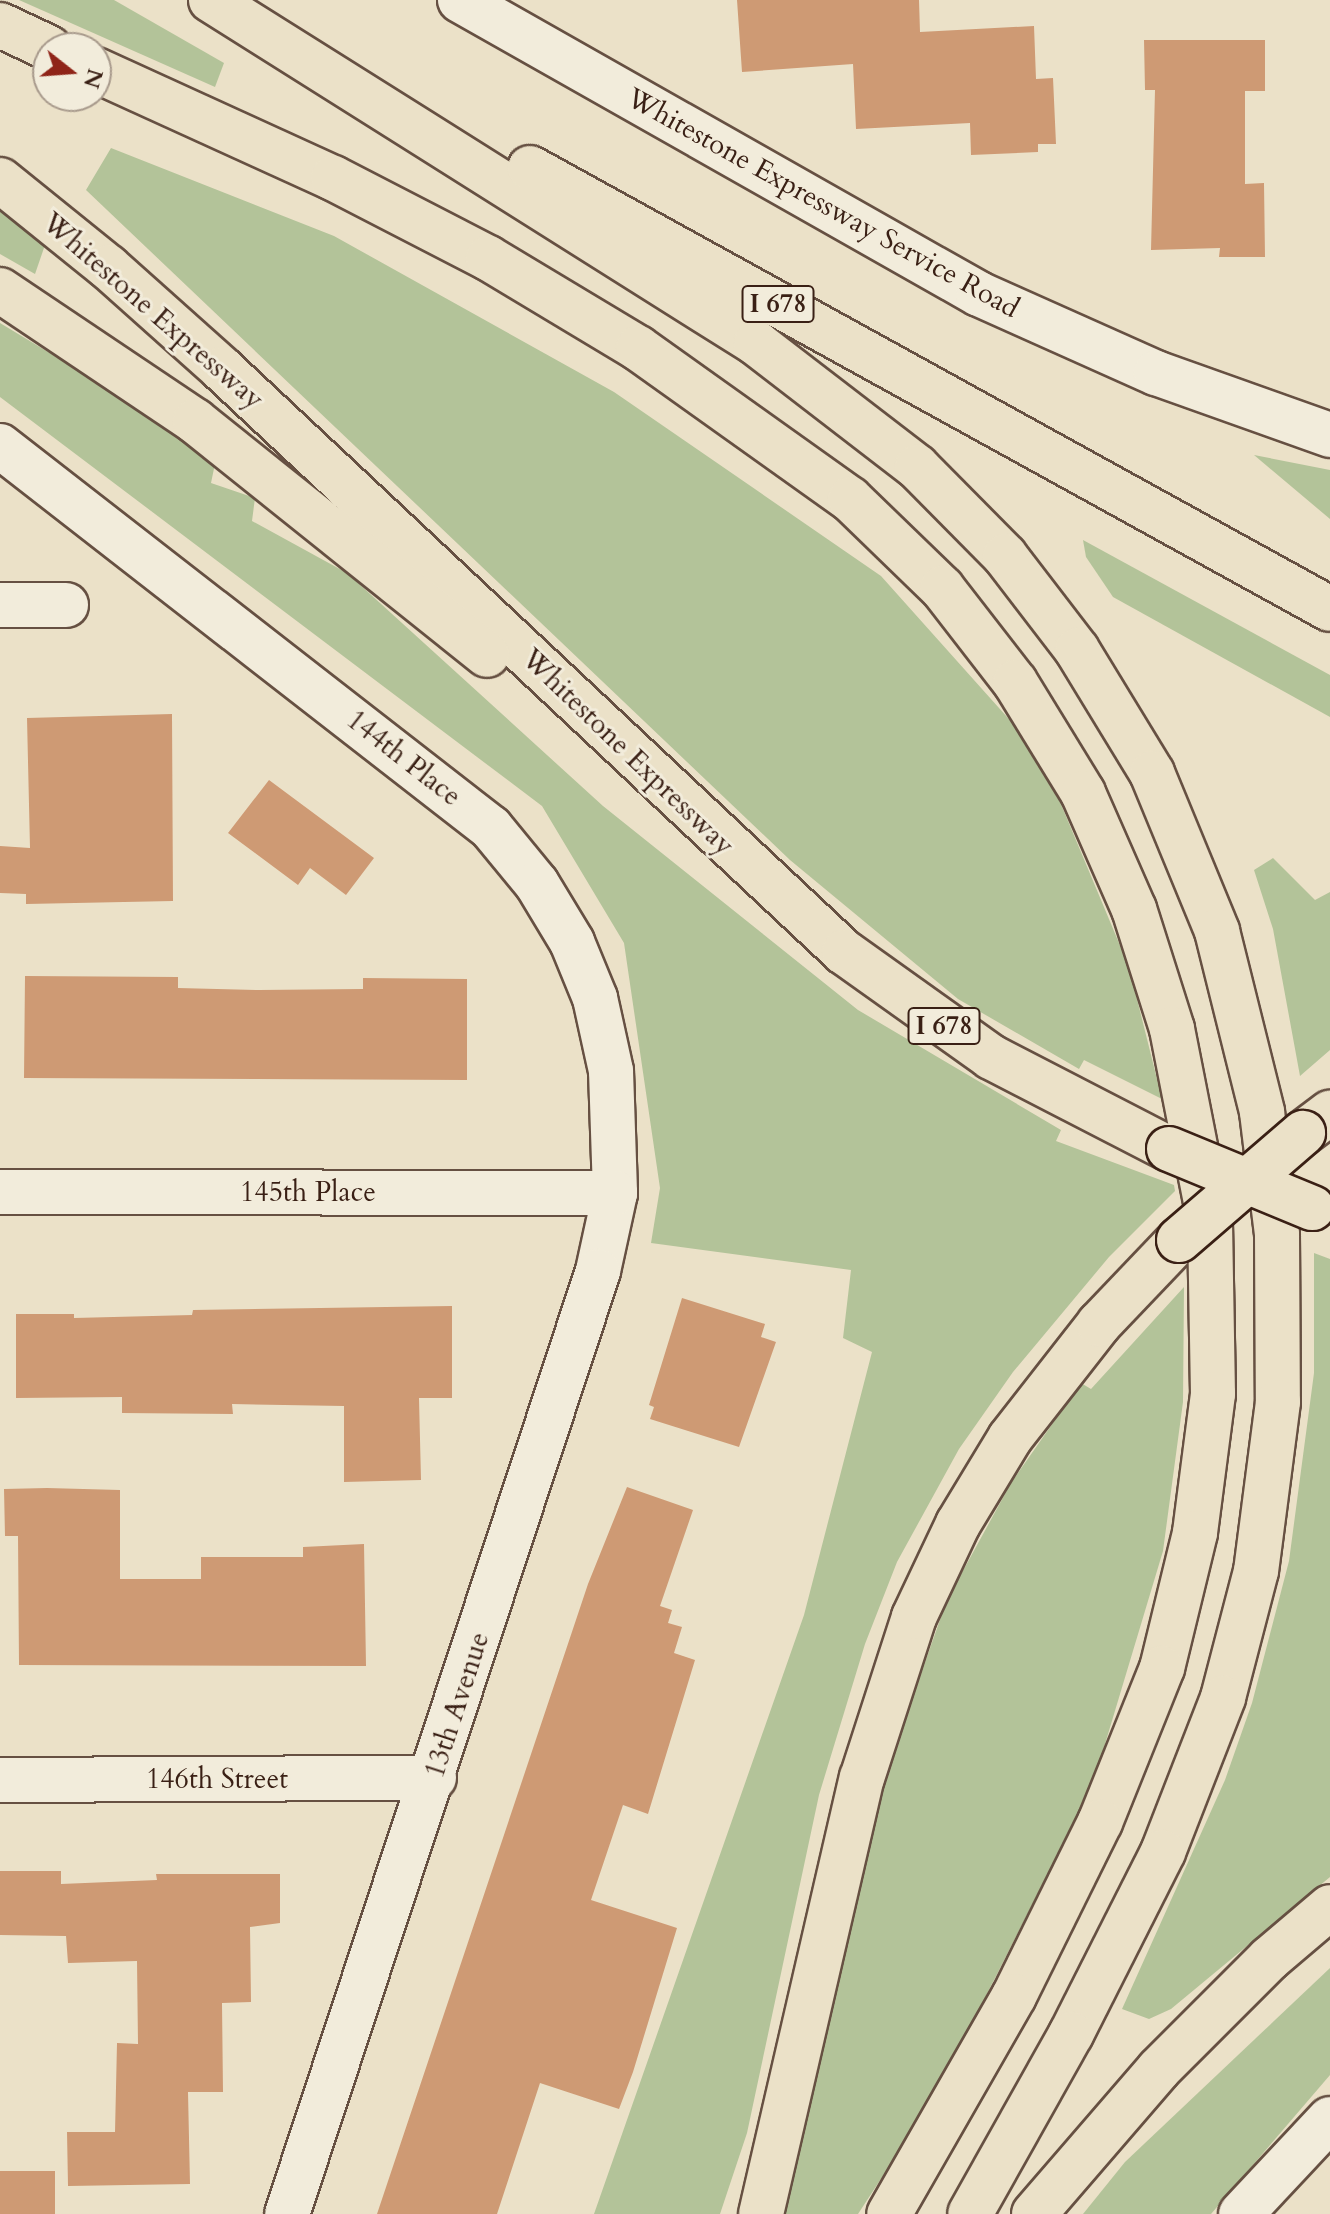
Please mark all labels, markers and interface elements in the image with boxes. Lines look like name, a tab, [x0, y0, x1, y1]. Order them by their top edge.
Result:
north arrow	[32, 32, 112, 112]
text: N	[76, 65, 110, 92]
street label: Whitestone Expressway Service Road	[621, 81, 1025, 325]
street label: Whitestone Expressway	[35, 206, 271, 416]
road number: I 678	[740, 282, 816, 326]
street label: Whitestone Expressway	[515, 642, 741, 862]
street label: 144th Place	[340, 703, 468, 813]
road number: I 678	[906, 1004, 982, 1048]
street label: 145th Place	[240, 1175, 376, 1209]
street label: 13th Avenue	[418, 1628, 496, 1782]
street label: 146th Street	[146, 1762, 288, 1796]

